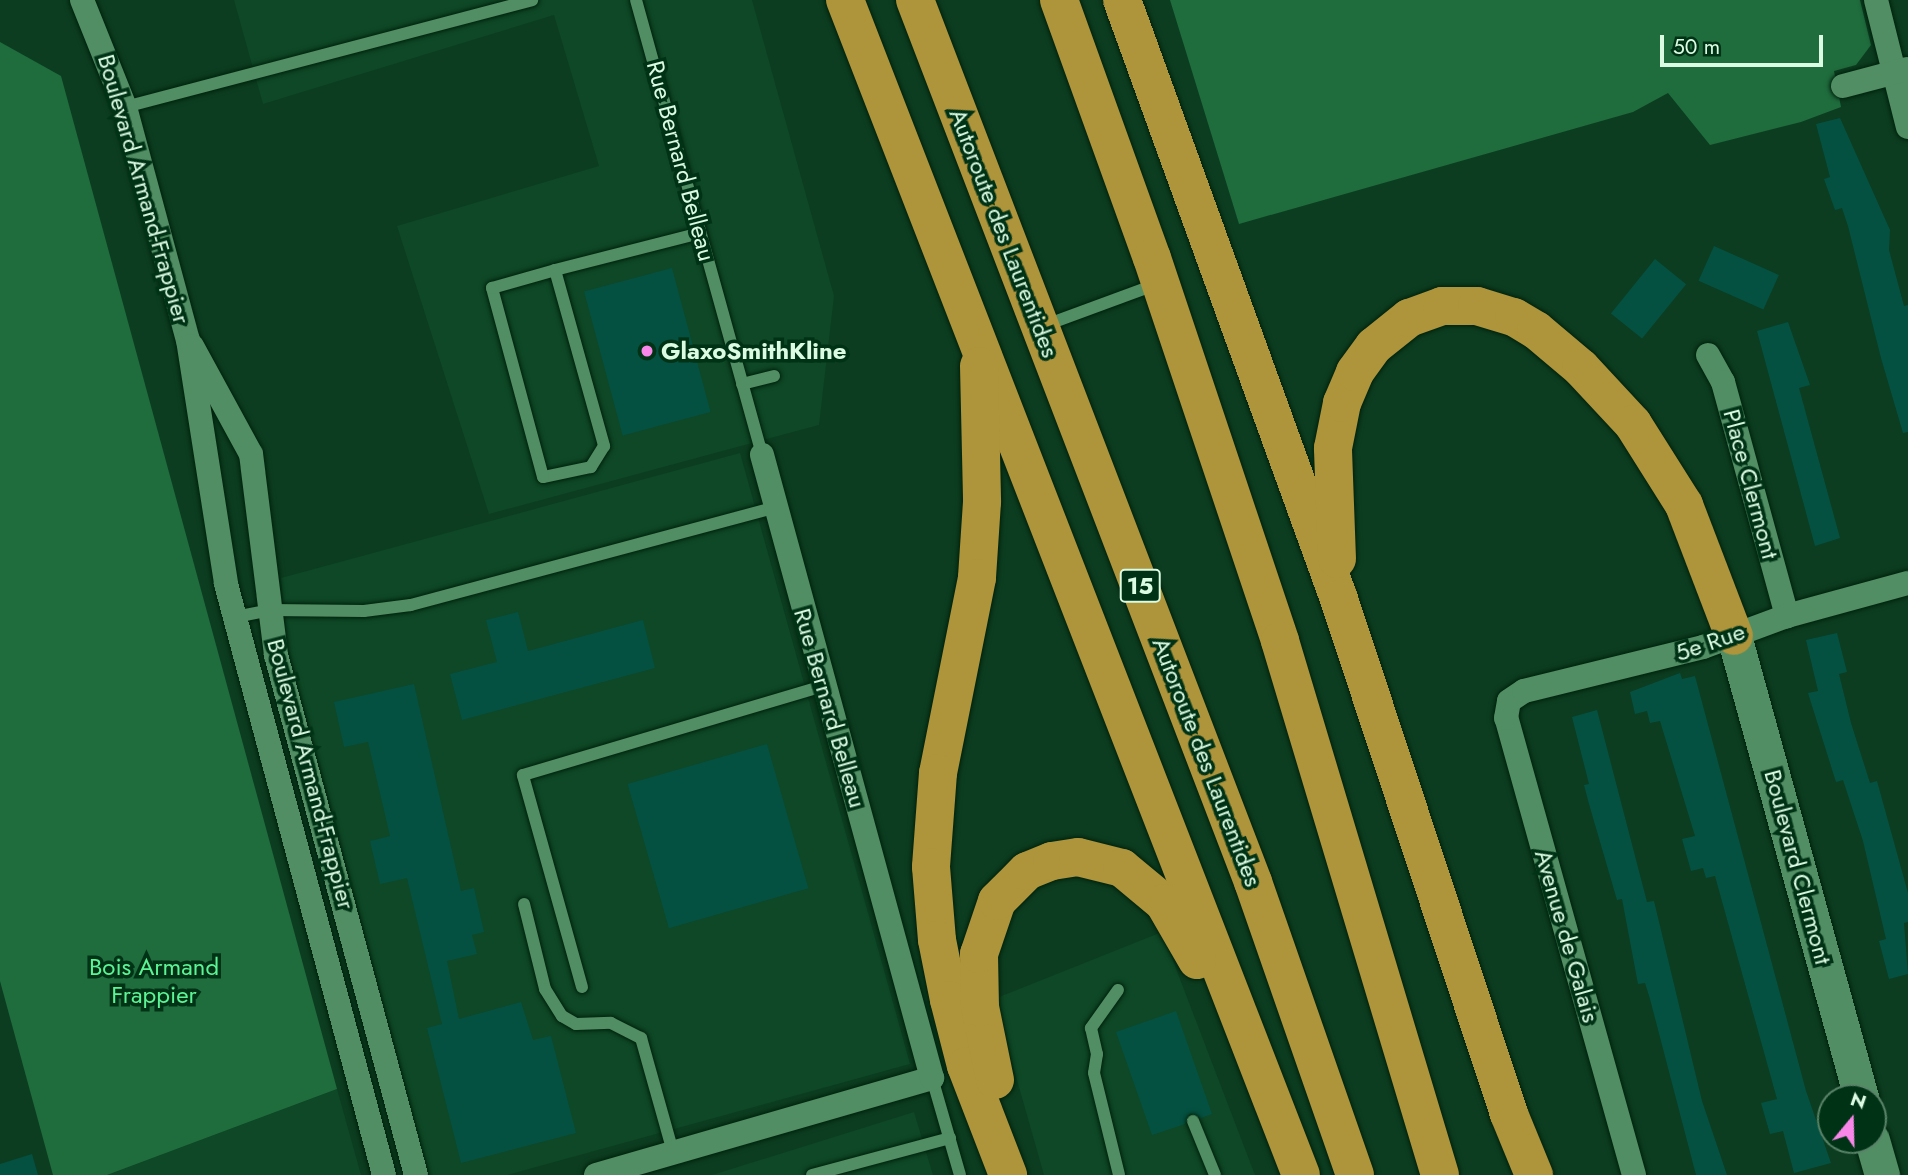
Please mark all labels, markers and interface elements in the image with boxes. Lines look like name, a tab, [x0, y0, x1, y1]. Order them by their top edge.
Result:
scale bar	[1663, 21, 1826, 65]
text: 50 m	[1673, 32, 1720, 62]
street label: Boulevard Armand-Frappier	[92, 51, 196, 327]
street label: Rue Bernard Belleau	[640, 58, 722, 264]
street label: Autoroute des Laurentides	[943, 105, 1065, 361]
place label: GlaxoSmithKline	[661, 337, 847, 365]
marker: GlaxoSmithKline	[639, 343, 655, 359]
street label: Place Clermont	[1717, 406, 1785, 562]
road number: 15	[1119, 566, 1161, 606]
street label: Rue Bernard Belleau	[788, 605, 872, 811]
street label: 5e Rue	[1672, 617, 1748, 667]
street label: Autoroute des Laurentides	[1146, 634, 1268, 890]
street label: Boulevard Armand-Frappier	[261, 636, 361, 912]
street label: Boulevard Clermont	[1758, 766, 1838, 968]
street label: Avenue de Galais	[1529, 846, 1605, 1026]
park label: Bois Armand Frappier	[89, 953, 219, 1009]
north arrow	[1817, 1084, 1887, 1154]
text: N	[1847, 1085, 1870, 1116]

